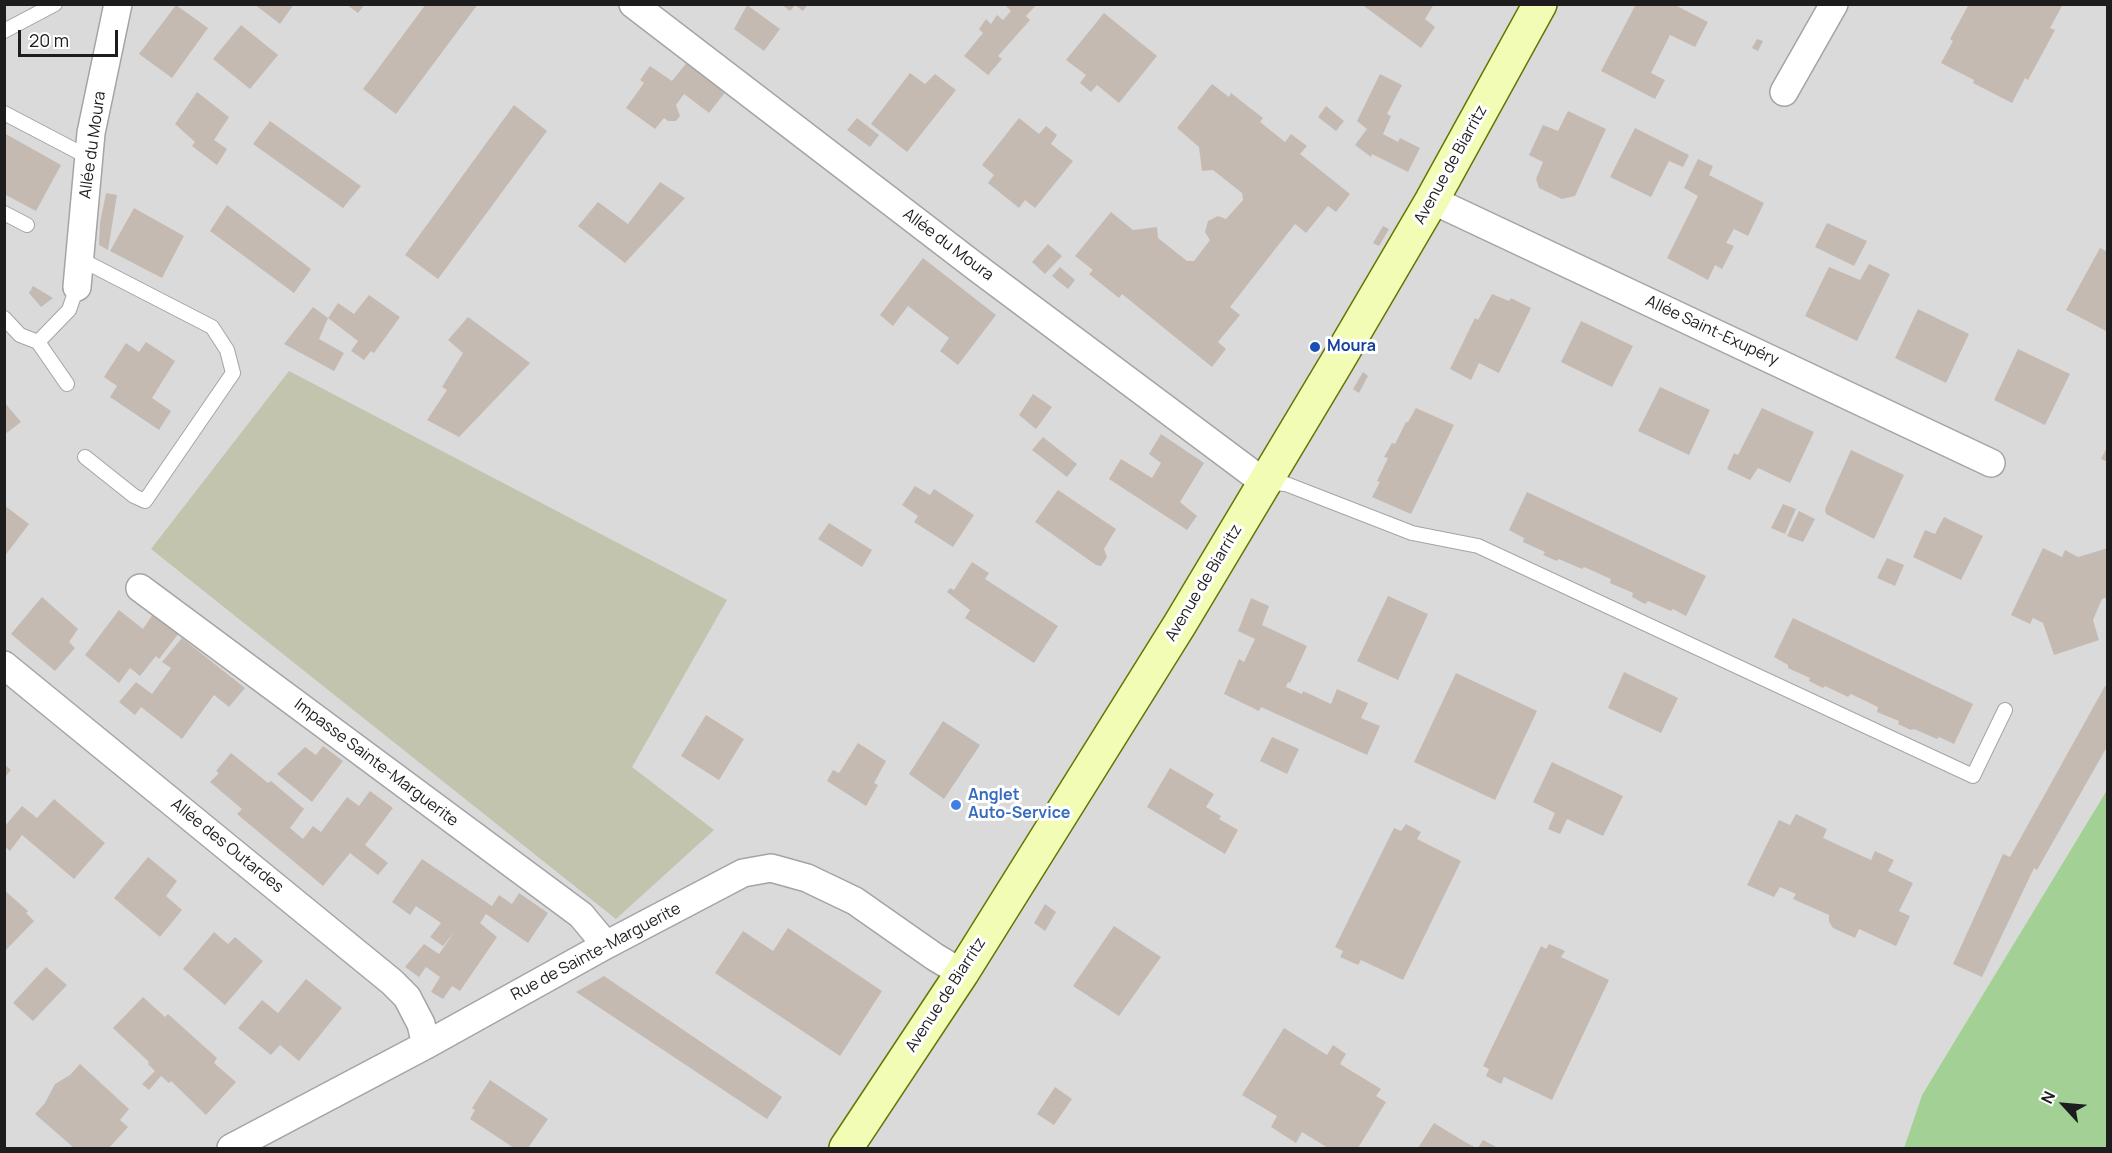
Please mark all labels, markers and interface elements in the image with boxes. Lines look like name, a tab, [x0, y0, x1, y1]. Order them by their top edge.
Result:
scale bar	[21, 18, 122, 56]
text: 20 m	[29, 28, 69, 52]
street label: Allée du Moura	[76, 90, 110, 200]
street label: Avenue de Biarritz	[1410, 102, 1492, 228]
street label: Allée du Moura	[899, 205, 997, 285]
street label: Allée Saint-Exupéry	[1642, 292, 1782, 370]
place label: Moura	[1327, 337, 1376, 357]
marker: Moura	[1308, 340, 1322, 354]
street label: Avenue de Biarritz	[1162, 521, 1246, 645]
street label: Impasse Sainte-Marguerite	[290, 695, 462, 831]
place label: Anglet Auto-Service	[968, 786, 1070, 824]
street label: Allée des Outardes	[167, 795, 287, 897]
marker: Anglet Auto-Service	[949, 798, 963, 812]
street label: Rue de Sainte-Marguerite	[508, 899, 684, 1005]
street label: Avenue de Biarritz	[902, 934, 990, 1056]
north arrow	[2034, 1075, 2094, 1135]
text: N	[2035, 1087, 2060, 1107]

